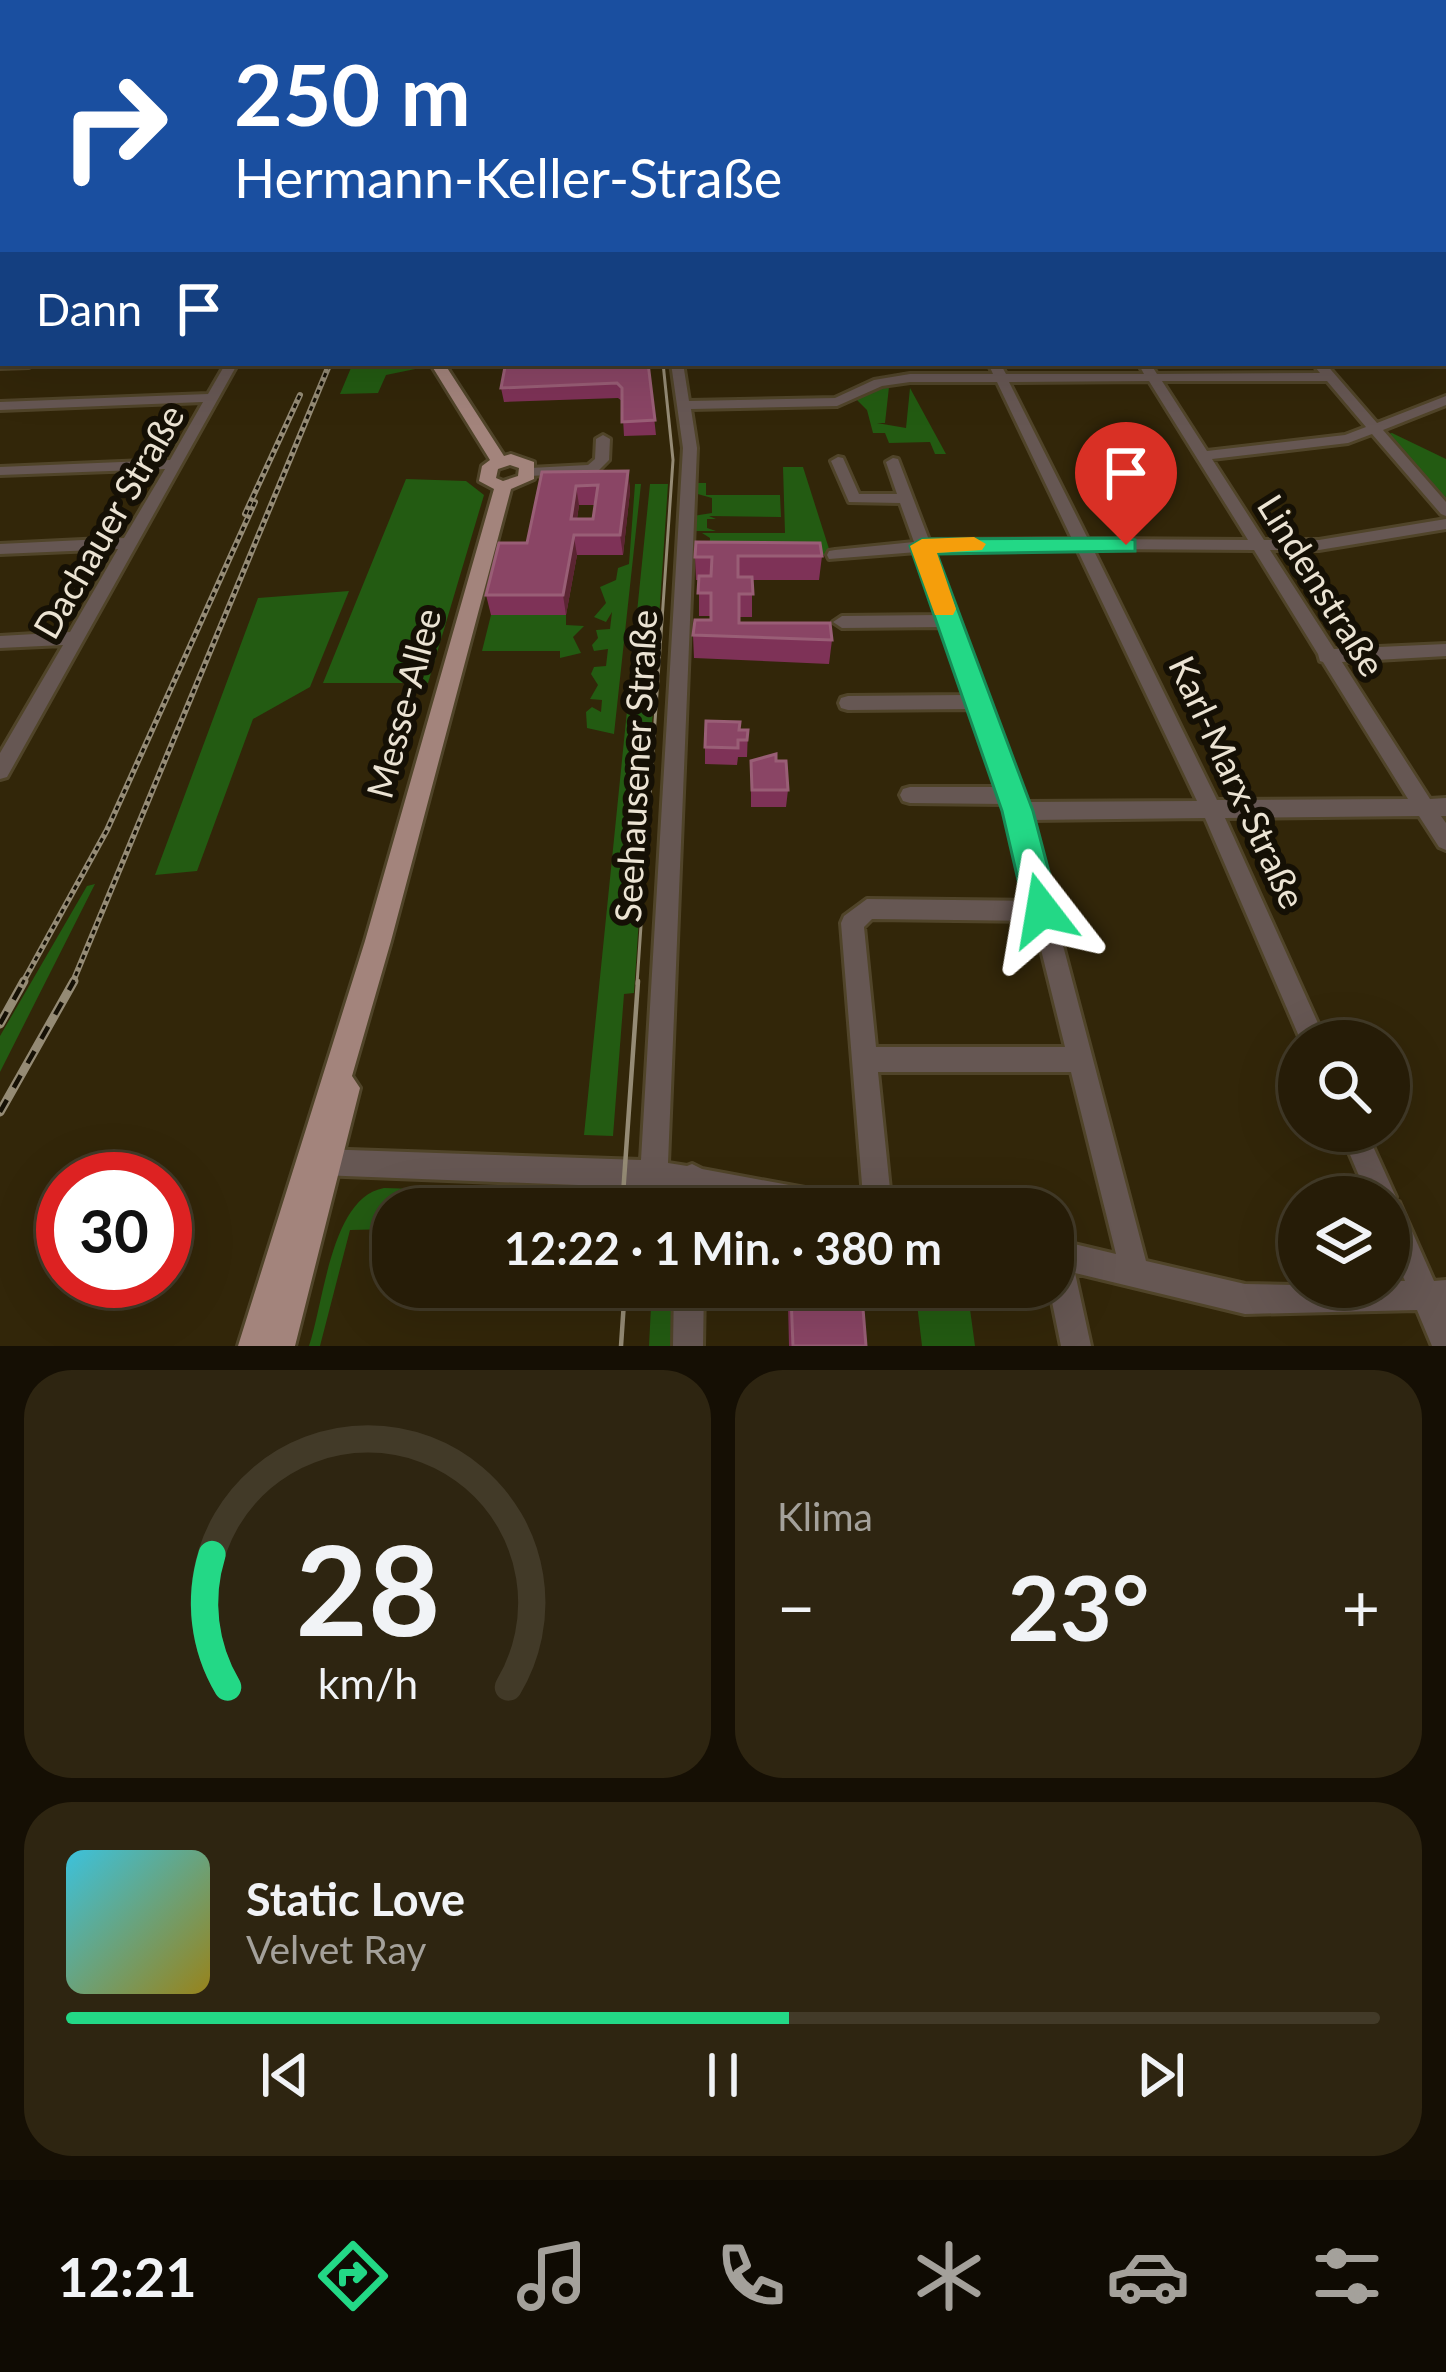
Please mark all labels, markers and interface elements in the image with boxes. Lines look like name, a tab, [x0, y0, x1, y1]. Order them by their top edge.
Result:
text: 250 m	[234, 43, 471, 144]
icon: right	[36, 48, 192, 204]
text: Hermann-Keller-Straße	[234, 145, 782, 210]
icon: arrive	[166, 276, 232, 342]
text: Dann	[36, 282, 142, 336]
street label: Dachauer Straße	[23, 396, 193, 646]
pin	[1075, 422, 1177, 545]
icon: arrive	[1093, 440, 1159, 506]
street label: Lindenstraße	[1249, 486, 1395, 684]
street label: Messe-Allee	[357, 603, 449, 803]
street label: Seehausener Straße	[605, 609, 665, 923]
street label: Karl-Marx-Straße	[1160, 649, 1316, 915]
position arrow	[979, 847, 1105, 973]
map controls	[1278, 1020, 1410, 1308]
button: search	[1278, 1020, 1410, 1152]
speed limit sign: 30	[36, 1152, 192, 1308]
button: layers	[1278, 1176, 1410, 1308]
text: 12:22 · 1 Min. · 380 m	[504, 1221, 942, 1275]
text: Klima	[777, 1493, 873, 1539]
text: 28	[295, 1513, 440, 1663]
text: 23°	[1008, 1552, 1149, 1660]
text: −	[777, 1567, 815, 1646]
text: +	[1342, 1567, 1380, 1646]
text: km/h	[317, 1657, 418, 1708]
text: Static Love	[246, 1872, 465, 1926]
text: Velvet Ray	[246, 1926, 426, 1972]
icon: previous	[252, 2042, 318, 2108]
icon: pause	[690, 2042, 756, 2108]
icon: next	[1128, 2042, 1194, 2108]
icon: directions	[311, 2234, 395, 2318]
icon: music	[510, 2234, 594, 2318]
icon: phone	[709, 2234, 793, 2318]
icon: climate	[907, 2234, 991, 2318]
icon: car	[1106, 2234, 1190, 2318]
icon: filters	[1305, 2234, 1389, 2318]
text: 12:21	[57, 2244, 197, 2309]

